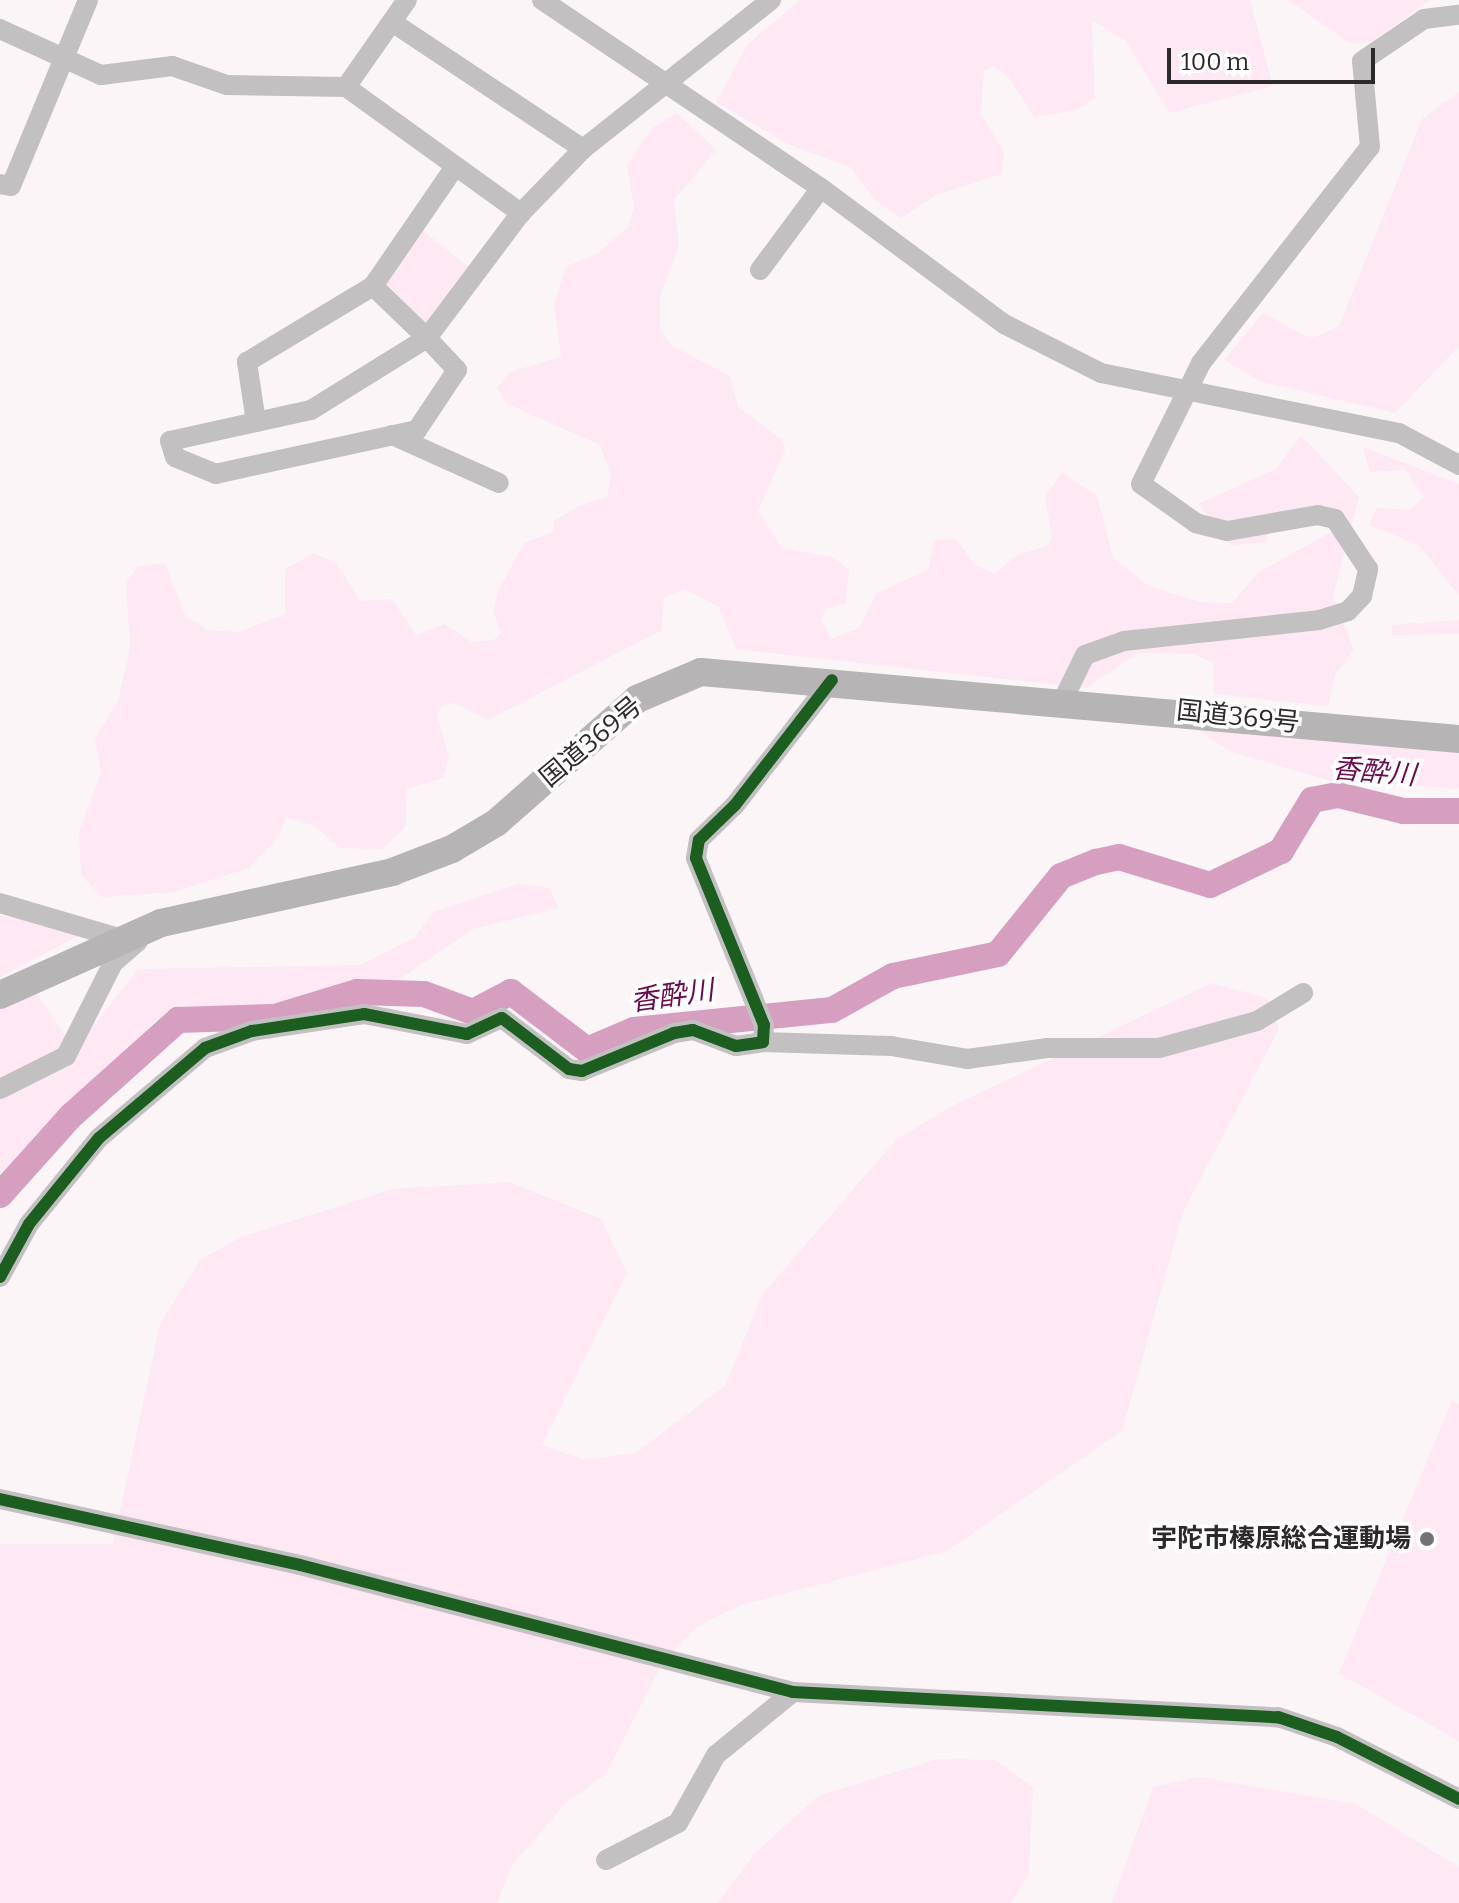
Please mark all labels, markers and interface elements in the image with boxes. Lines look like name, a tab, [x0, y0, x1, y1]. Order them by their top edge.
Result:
scale bar	[1171, 32, 1379, 82]
text: 100 m	[1181, 48, 1249, 76]
street label: 国道369号	[534, 690, 648, 794]
street label: 国道369号	[1175, 695, 1301, 739]
water label: 香酔川	[1331, 752, 1417, 792]
water label: 香酔川	[628, 974, 716, 1018]
place label: 宇陀市榛原総合運動場	[1151, 1523, 1411, 1555]
marker: 宇陀市榛原総合運動場	[1418, 1530, 1436, 1548]

